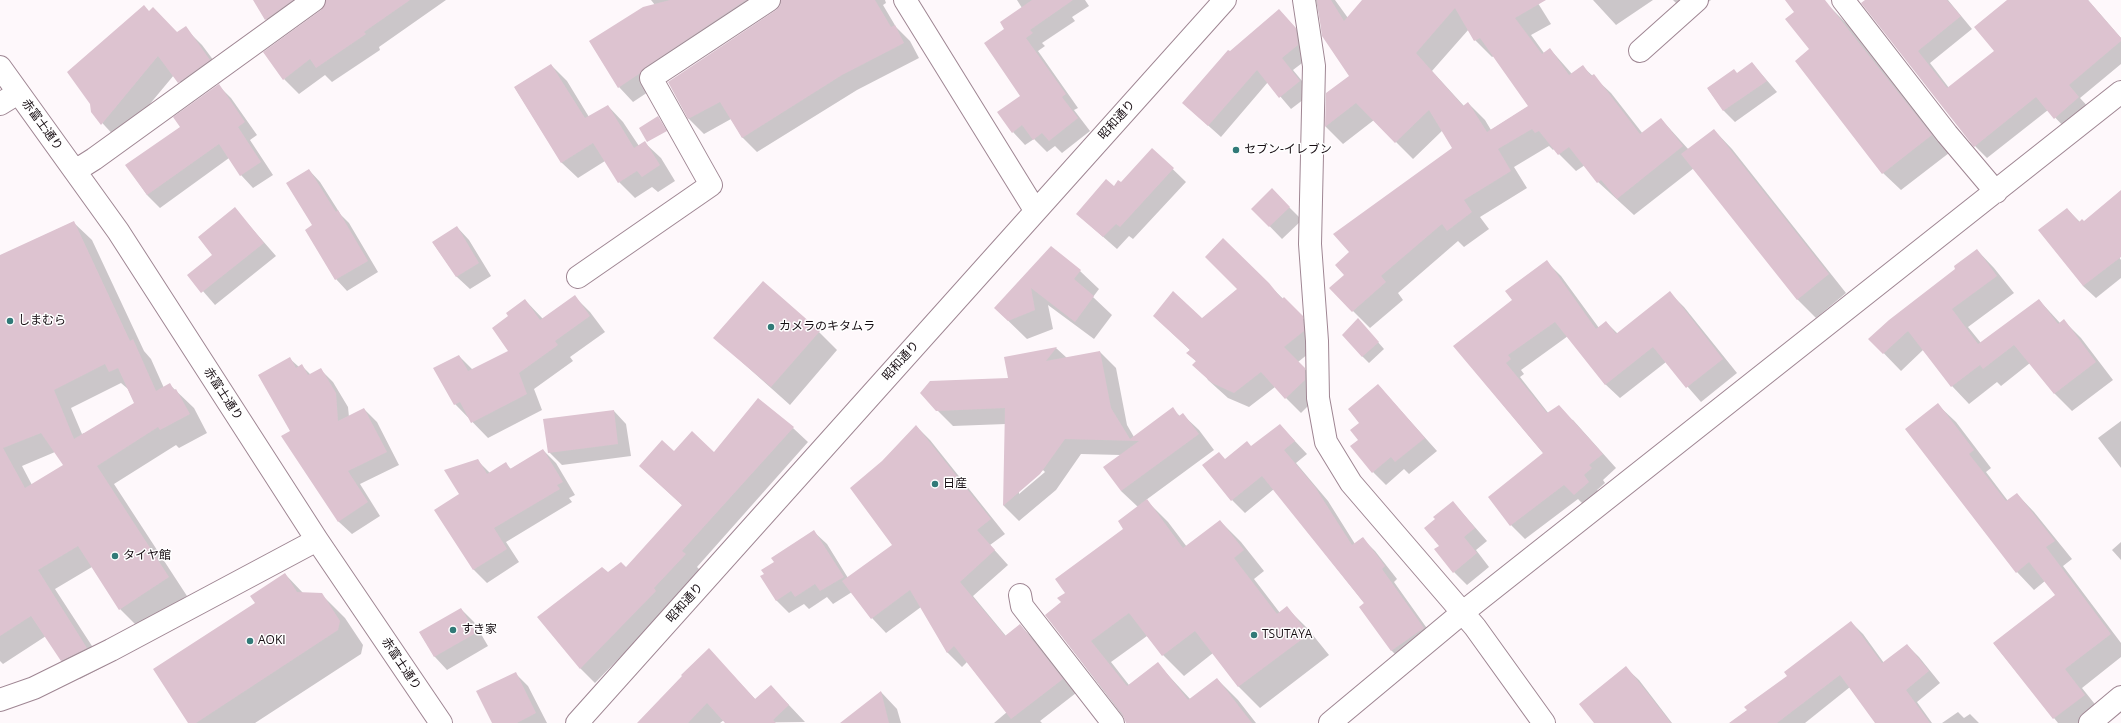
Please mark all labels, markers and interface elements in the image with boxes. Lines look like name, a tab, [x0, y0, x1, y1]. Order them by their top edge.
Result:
street label: 赤富士通り	[19, 96, 65, 154]
street label: 昭和通り	[1096, 97, 1138, 143]
place label: セブン-イレブン	[1244, 143, 1332, 157]
marker: セブン-イレブン	[1231, 145, 1241, 155]
place label: しまむら	[18, 314, 66, 328]
marker: しまむら	[5, 316, 15, 326]
place label: カメラのキタムラ	[779, 320, 875, 334]
marker: カメラのキタムラ	[766, 322, 776, 332]
street label: 昭和通り	[880, 338, 922, 384]
street label: 赤富士通り	[201, 365, 245, 423]
place label: 日産	[943, 477, 967, 491]
marker: 日産	[930, 479, 940, 489]
place label: タイヤ館	[123, 549, 171, 563]
marker: タイヤ館	[110, 551, 120, 561]
street label: 昭和通り	[664, 580, 706, 626]
place label: すき家	[461, 623, 497, 637]
marker: すき家	[448, 625, 458, 635]
place label: TSUTAYA	[1262, 628, 1312, 642]
marker: TSUTAYA	[1249, 630, 1259, 640]
place label: AOKI	[258, 634, 286, 648]
street label: 赤富士通り	[378, 635, 424, 693]
marker: AOKI	[245, 636, 255, 646]

